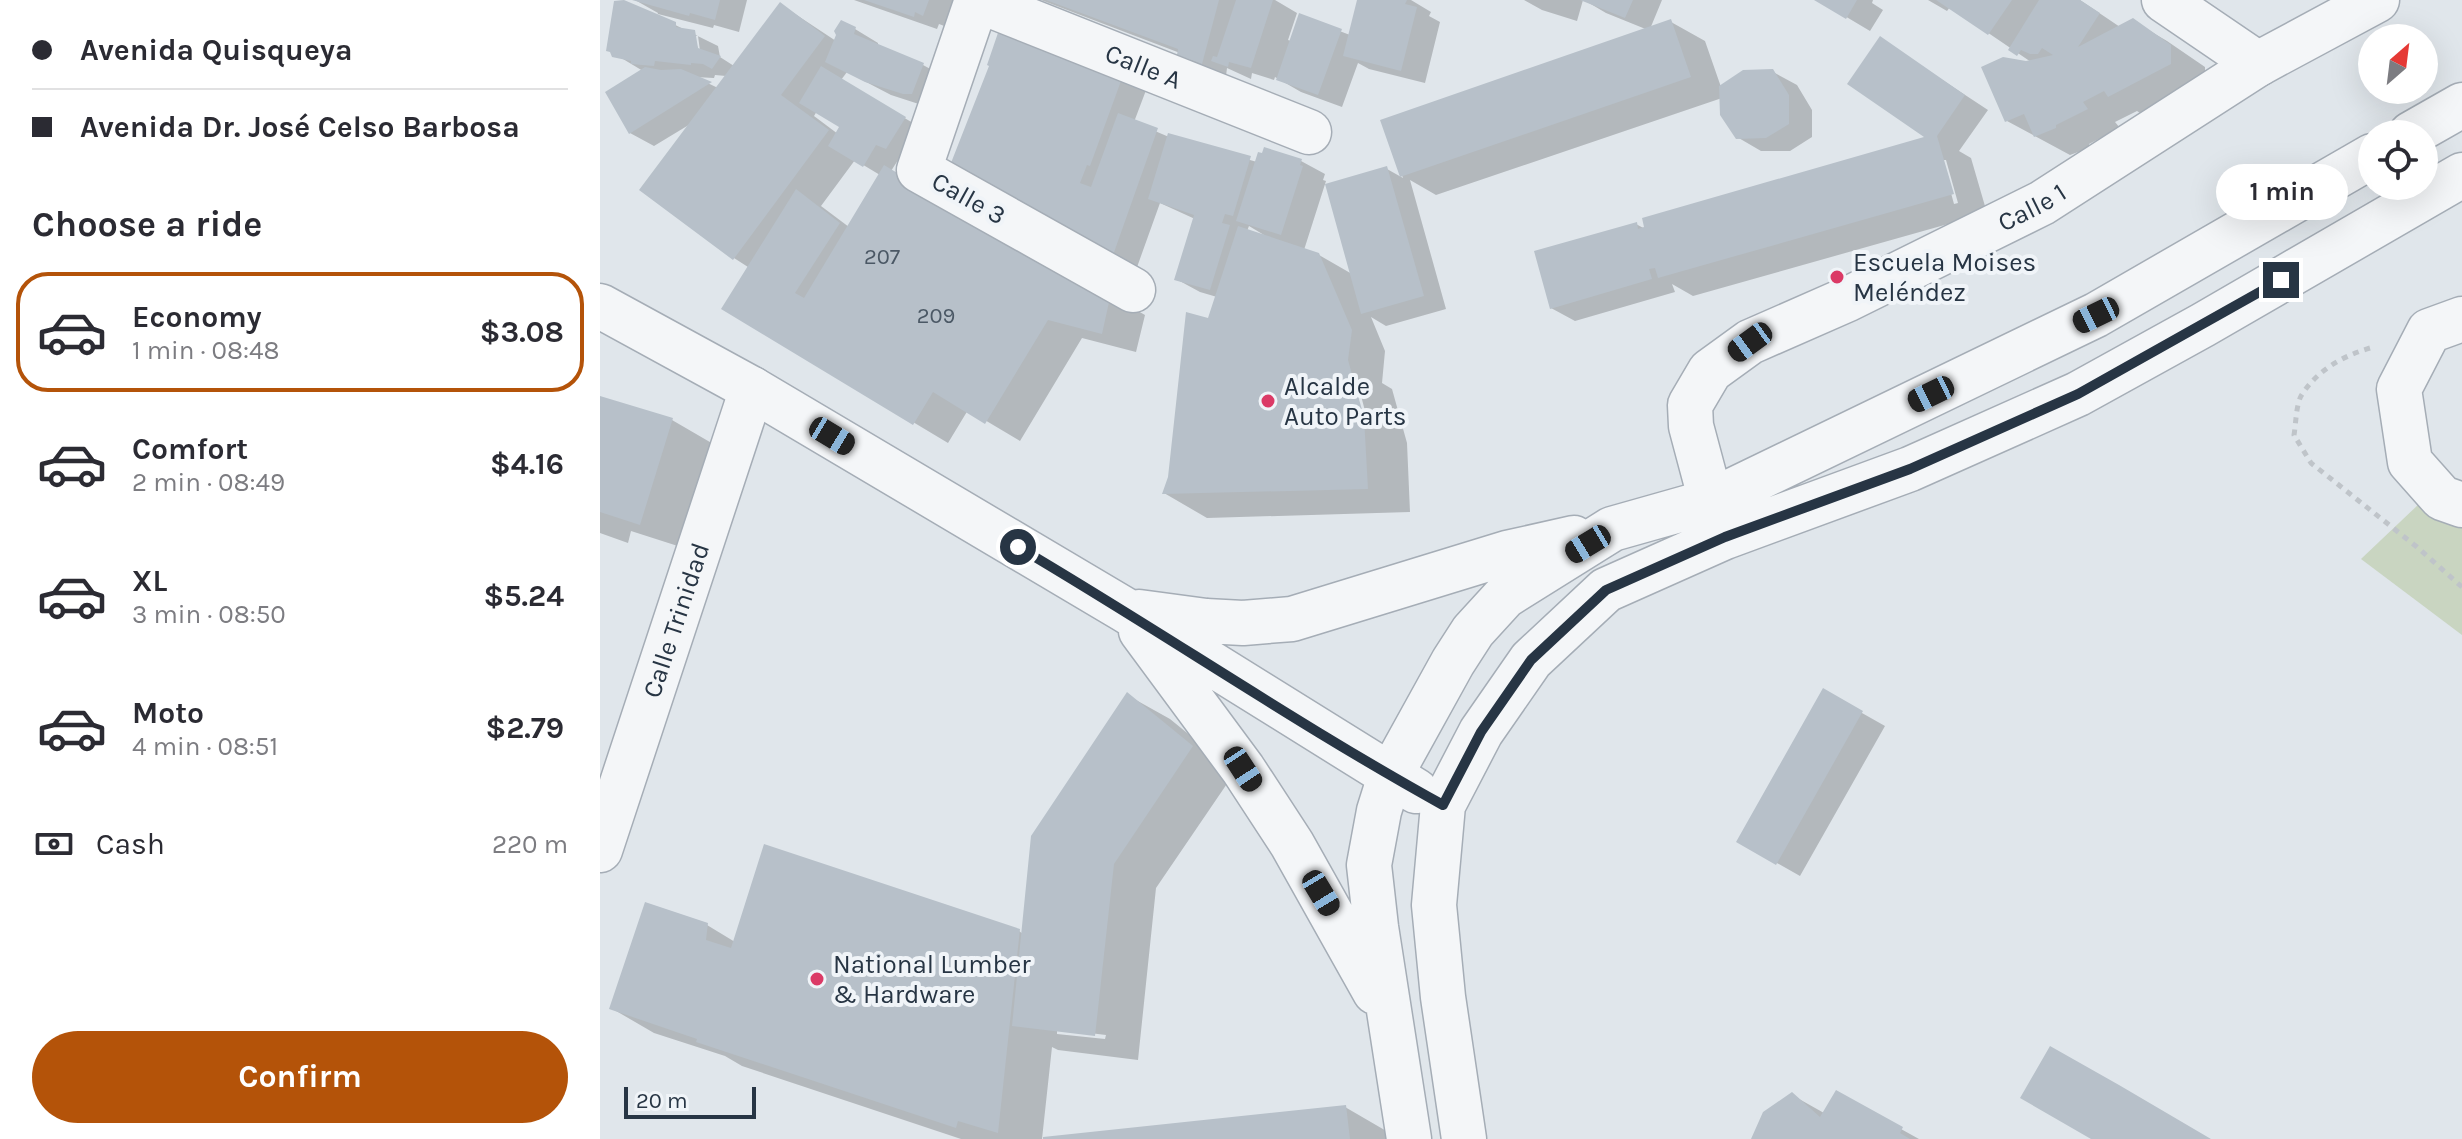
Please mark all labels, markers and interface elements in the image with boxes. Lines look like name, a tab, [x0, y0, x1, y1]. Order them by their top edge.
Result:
north arrow	[2358, 24, 2438, 104]
map controls	[2358, 24, 2438, 200]
text: Avenida Quisqueya	[80, 32, 352, 68]
street label: Calle A	[1101, 38, 1186, 96]
text: Avenida Dr. José Celso Barbosa	[80, 109, 520, 145]
button: locate	[2358, 120, 2438, 200]
callout: 1 min	[2215, 164, 2347, 220]
street label: Calle 3	[926, 166, 1011, 231]
text: 1 min	[2249, 176, 2315, 207]
street label: Calle 1	[1993, 177, 2072, 238]
text: Choose a ride	[32, 203, 262, 245]
house number: 207	[864, 244, 900, 270]
place label: Escuela Moises Meléndez	[1853, 247, 2036, 308]
route end	[2263, 262, 2299, 298]
marker: Escuela Moises Meléndez	[1828, 268, 1846, 286]
car	[2069, 294, 2123, 336]
icon: car	[36, 296, 108, 368]
text: Economy	[132, 299, 262, 335]
house number: 209	[917, 303, 955, 329]
text: $3.08	[480, 314, 564, 350]
car	[1724, 318, 1776, 366]
text: 1 min · 08:48	[132, 335, 279, 366]
place label: Alcalde Auto Parts	[1284, 371, 1406, 432]
car	[1904, 373, 1958, 415]
marker: Alcalde Auto Parts	[1259, 392, 1277, 410]
car	[805, 413, 859, 459]
icon: car	[36, 428, 108, 500]
text: Comfort	[132, 431, 248, 467]
text: $4.16	[490, 446, 564, 482]
text: 2 min · 08:49	[132, 467, 285, 498]
car	[1561, 521, 1615, 567]
route start	[1000, 529, 1036, 565]
street label: Calle Trinidad	[636, 539, 716, 702]
icon: car	[36, 560, 108, 632]
text: XL	[132, 563, 167, 599]
text: $5.24	[483, 578, 564, 614]
text: 3 min · 08:50	[132, 599, 286, 630]
icon: car	[36, 692, 108, 764]
text: Moto	[132, 695, 204, 731]
text: $2.79	[486, 710, 564, 746]
text: 4 min · 08:51	[132, 731, 278, 762]
car	[1220, 742, 1266, 796]
icon: cash	[32, 822, 76, 866]
text: Cash	[96, 826, 165, 862]
text: 220 m	[492, 829, 568, 860]
car	[1298, 866, 1344, 920]
place label: National Lumber & Hardware	[833, 949, 1031, 1010]
marker: National Lumber & Hardware	[808, 970, 826, 988]
button: Confirm	[32, 1031, 568, 1123]
scale bar	[624, 1083, 756, 1119]
text: 20 m	[636, 1088, 688, 1114]

